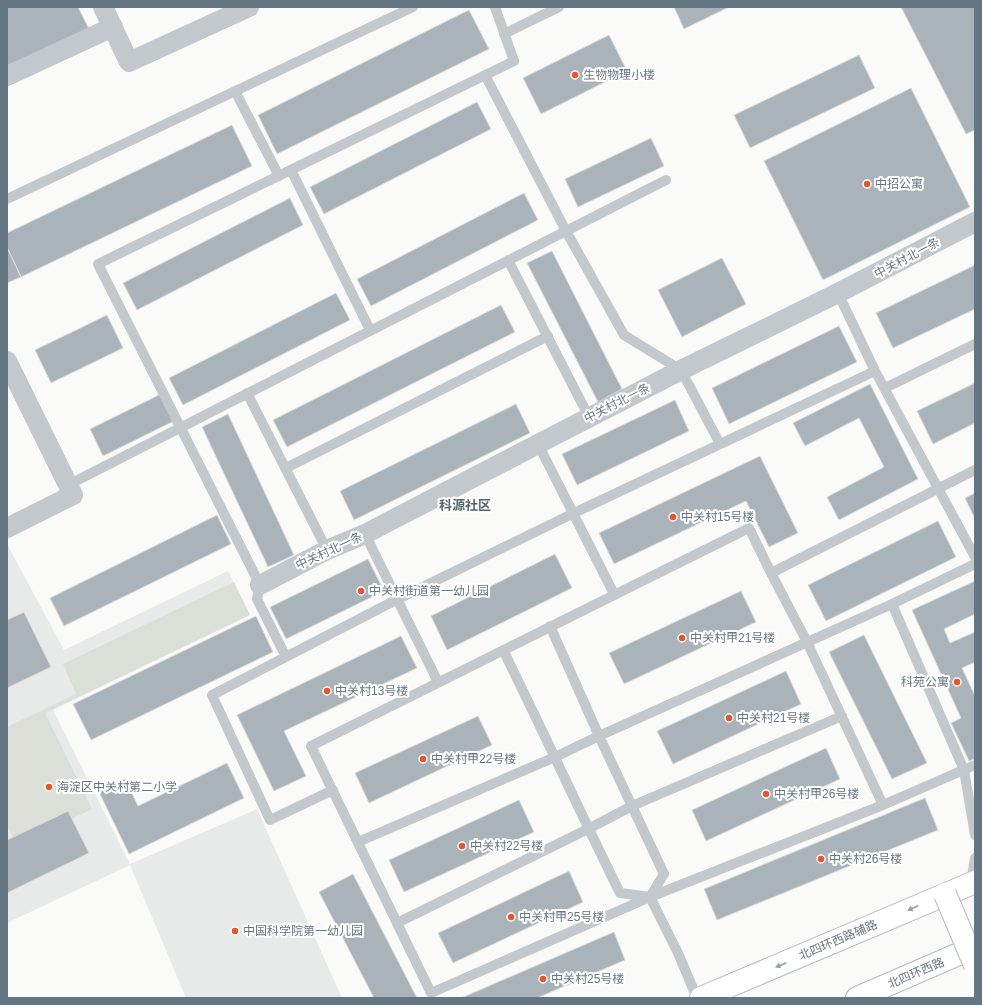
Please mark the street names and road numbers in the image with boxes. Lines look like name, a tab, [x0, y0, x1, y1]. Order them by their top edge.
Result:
street label: 中关村北一条	[872, 235, 942, 281]
street label: 中关村北一条	[582, 380, 652, 426]
street label: 中关村北一条	[293, 529, 365, 573]
street label: 北四环西路辅路	[797, 917, 879, 963]
street label: 北四环西路	[886, 955, 946, 991]

